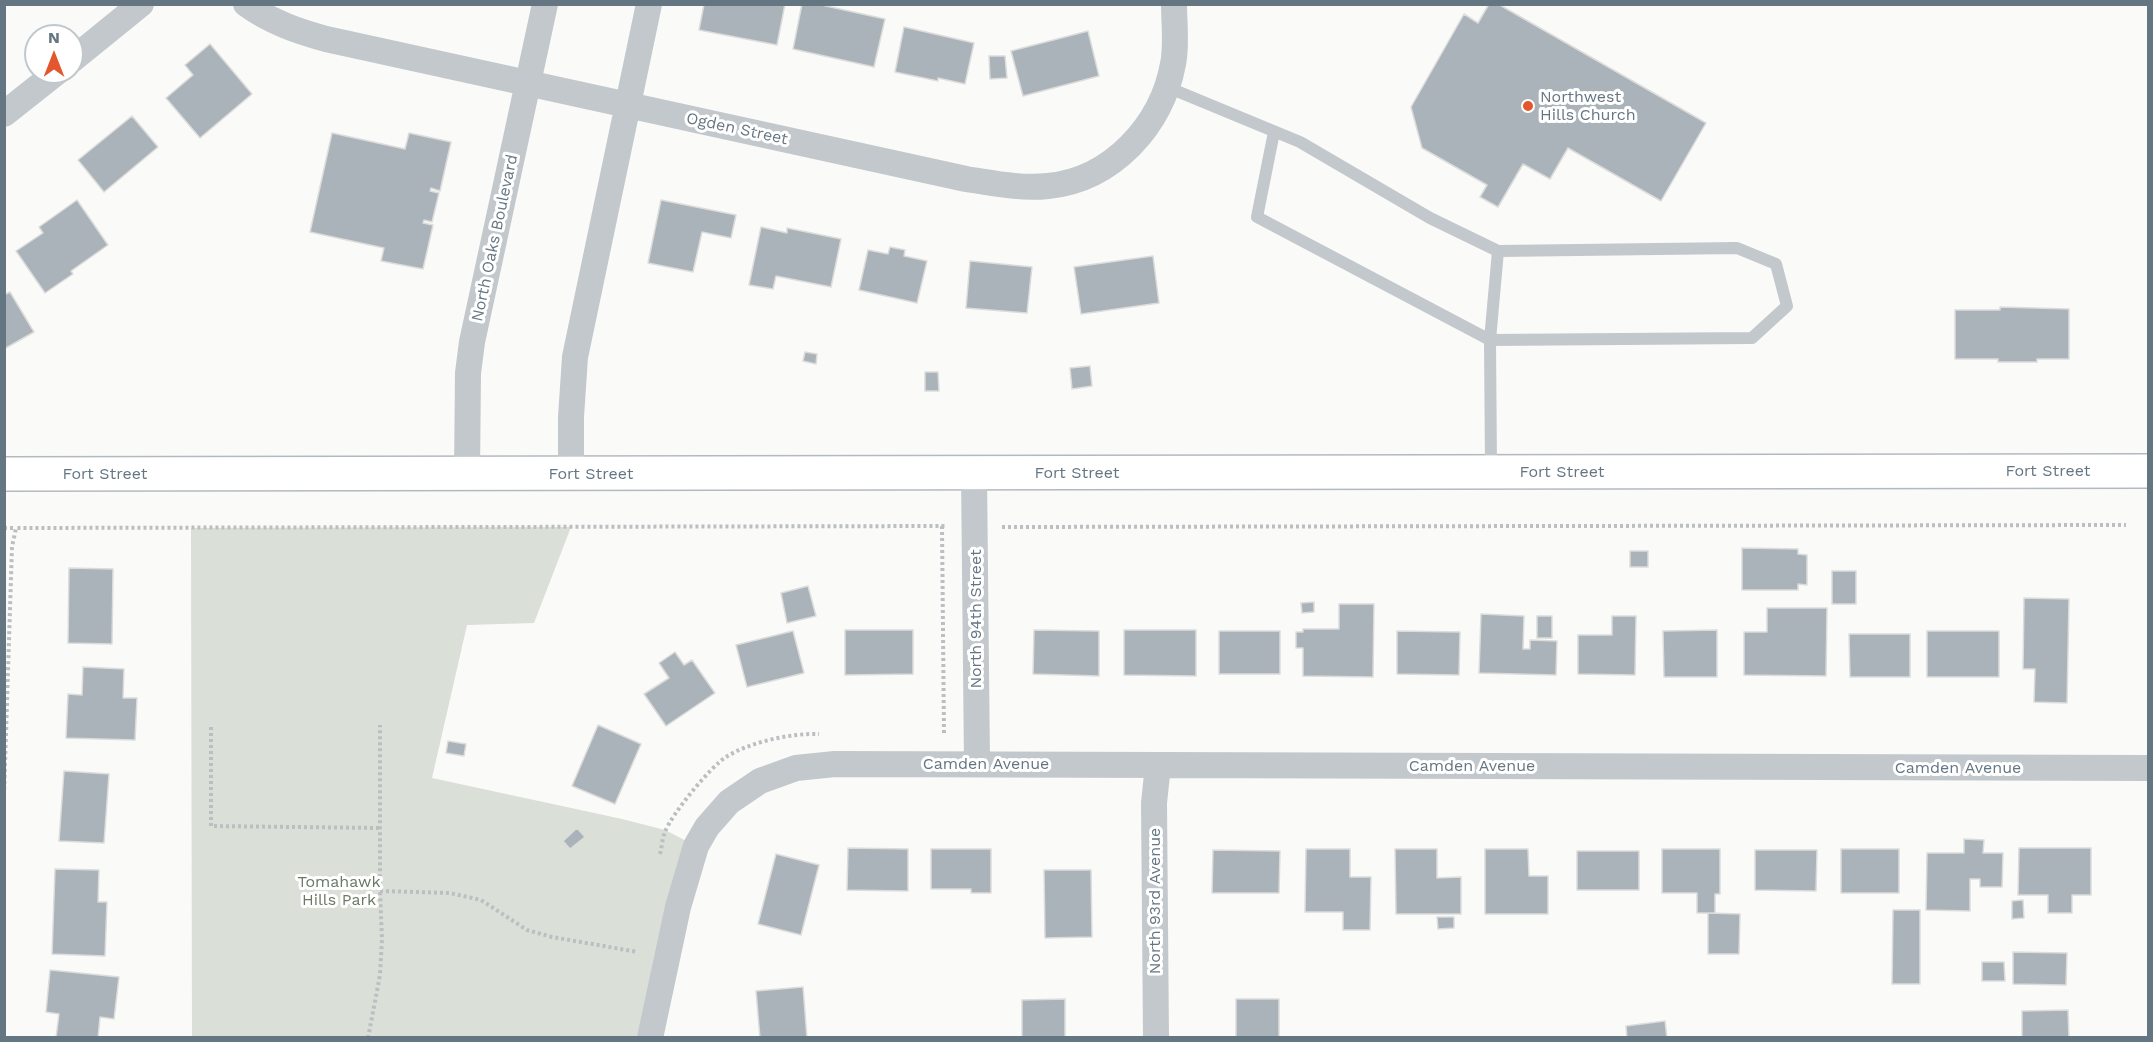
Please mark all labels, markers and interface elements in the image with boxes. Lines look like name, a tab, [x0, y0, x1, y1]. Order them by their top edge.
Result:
north arrow	[24, 24, 84, 84]
text: N	[48, 28, 60, 47]
place label: Northwest Hills Church	[1540, 87, 1636, 125]
marker: Northwest Hills Church	[1521, 99, 1535, 113]
street label: Ogden Street	[685, 109, 789, 149]
street label: North Oaks Boulevard	[468, 153, 522, 323]
street label: Fort Street	[2006, 461, 2090, 481]
street label: Fort Street	[1520, 462, 1604, 482]
street label: Fort Street	[1035, 463, 1119, 483]
street label: Fort Street	[63, 464, 147, 484]
street label: Fort Street	[549, 464, 633, 484]
street label: North 94th Street	[966, 549, 986, 689]
street label: Camden Avenue	[923, 754, 1049, 774]
street label: Camden Avenue	[1409, 756, 1535, 776]
street label: Camden Avenue	[1895, 758, 2021, 778]
street label: North 93rd Avenue	[1145, 828, 1165, 974]
park label: Tomahawk Hills Park	[297, 872, 381, 910]

